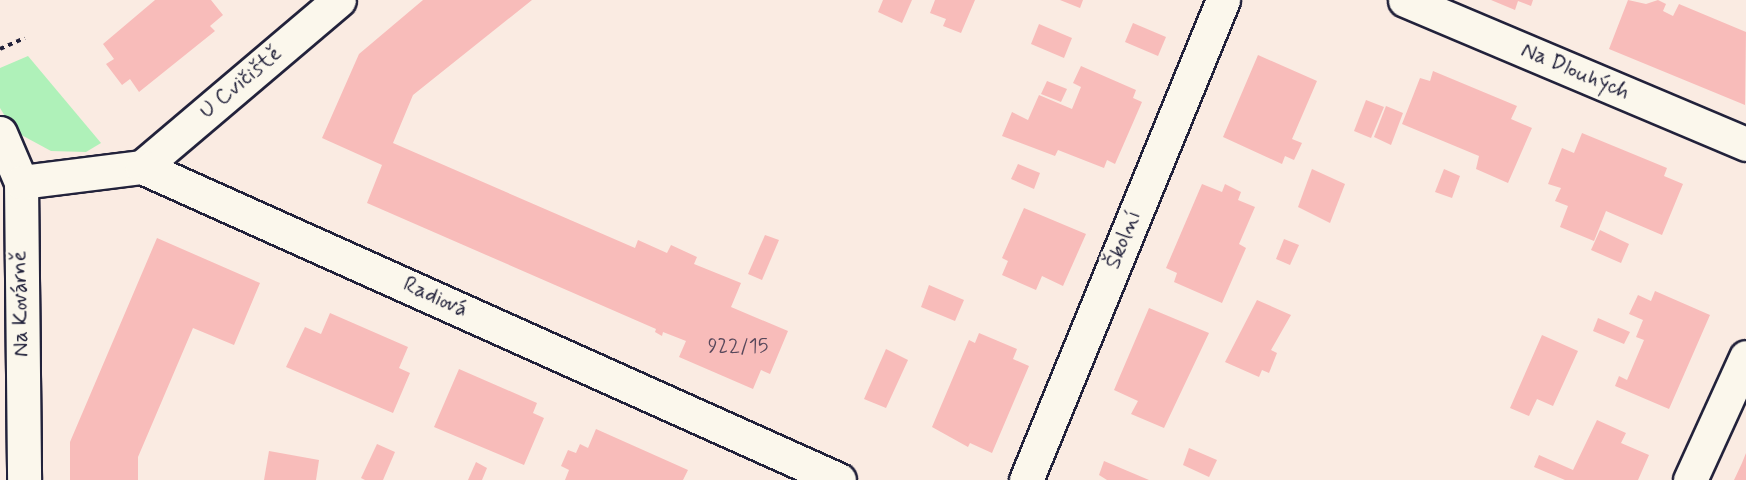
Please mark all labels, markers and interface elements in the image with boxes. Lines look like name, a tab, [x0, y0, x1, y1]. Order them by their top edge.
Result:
street label: Na Dlouhých	[1518, 38, 1632, 106]
street label: U Cvičiště	[195, 41, 287, 125]
street label: Školní	[1100, 207, 1148, 273]
street label: Na Kovárně	[7, 250, 35, 358]
street label: Radiová	[399, 272, 471, 324]
house number: 922/15	[708, 334, 768, 358]

